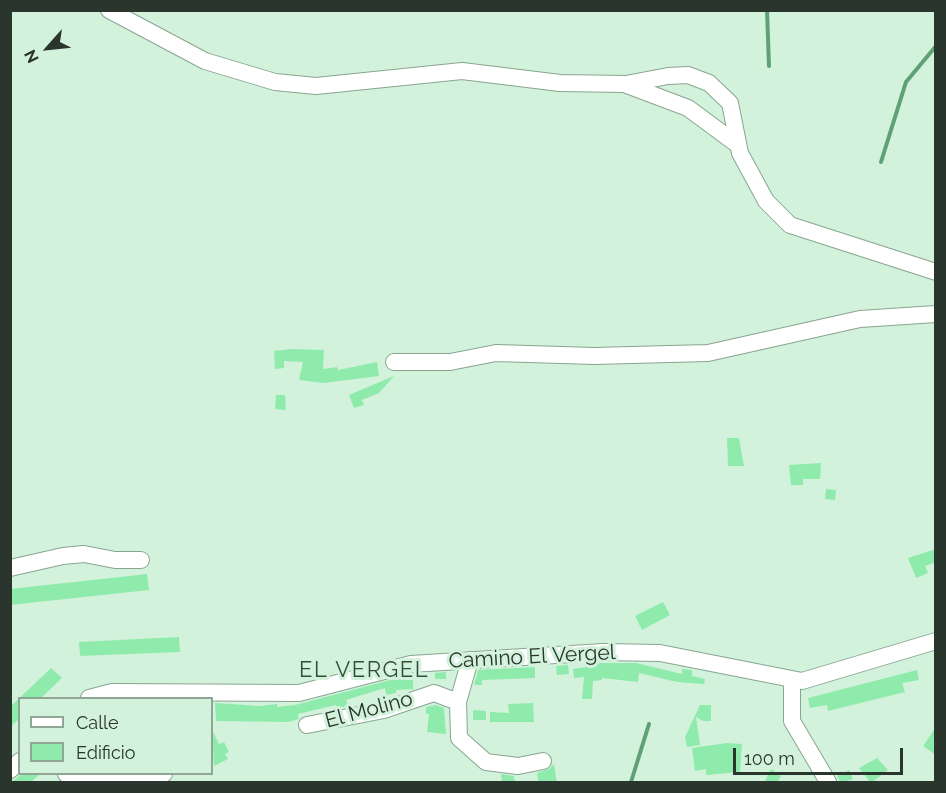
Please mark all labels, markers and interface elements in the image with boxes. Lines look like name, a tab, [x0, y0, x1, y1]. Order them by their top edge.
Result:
north arrow	[18, 18, 78, 78]
text: N	[20, 47, 43, 66]
street label: Camino El Vergel	[448, 640, 616, 674]
district label: EL VERGEL	[299, 657, 429, 683]
street label: El Molino	[322, 686, 416, 734]
legend	[18, 697, 213, 775]
text: Calle	[76, 712, 119, 733]
scale bar	[736, 736, 906, 774]
text: Edificio	[76, 742, 135, 763]
text: 100 m	[744, 748, 795, 769]

